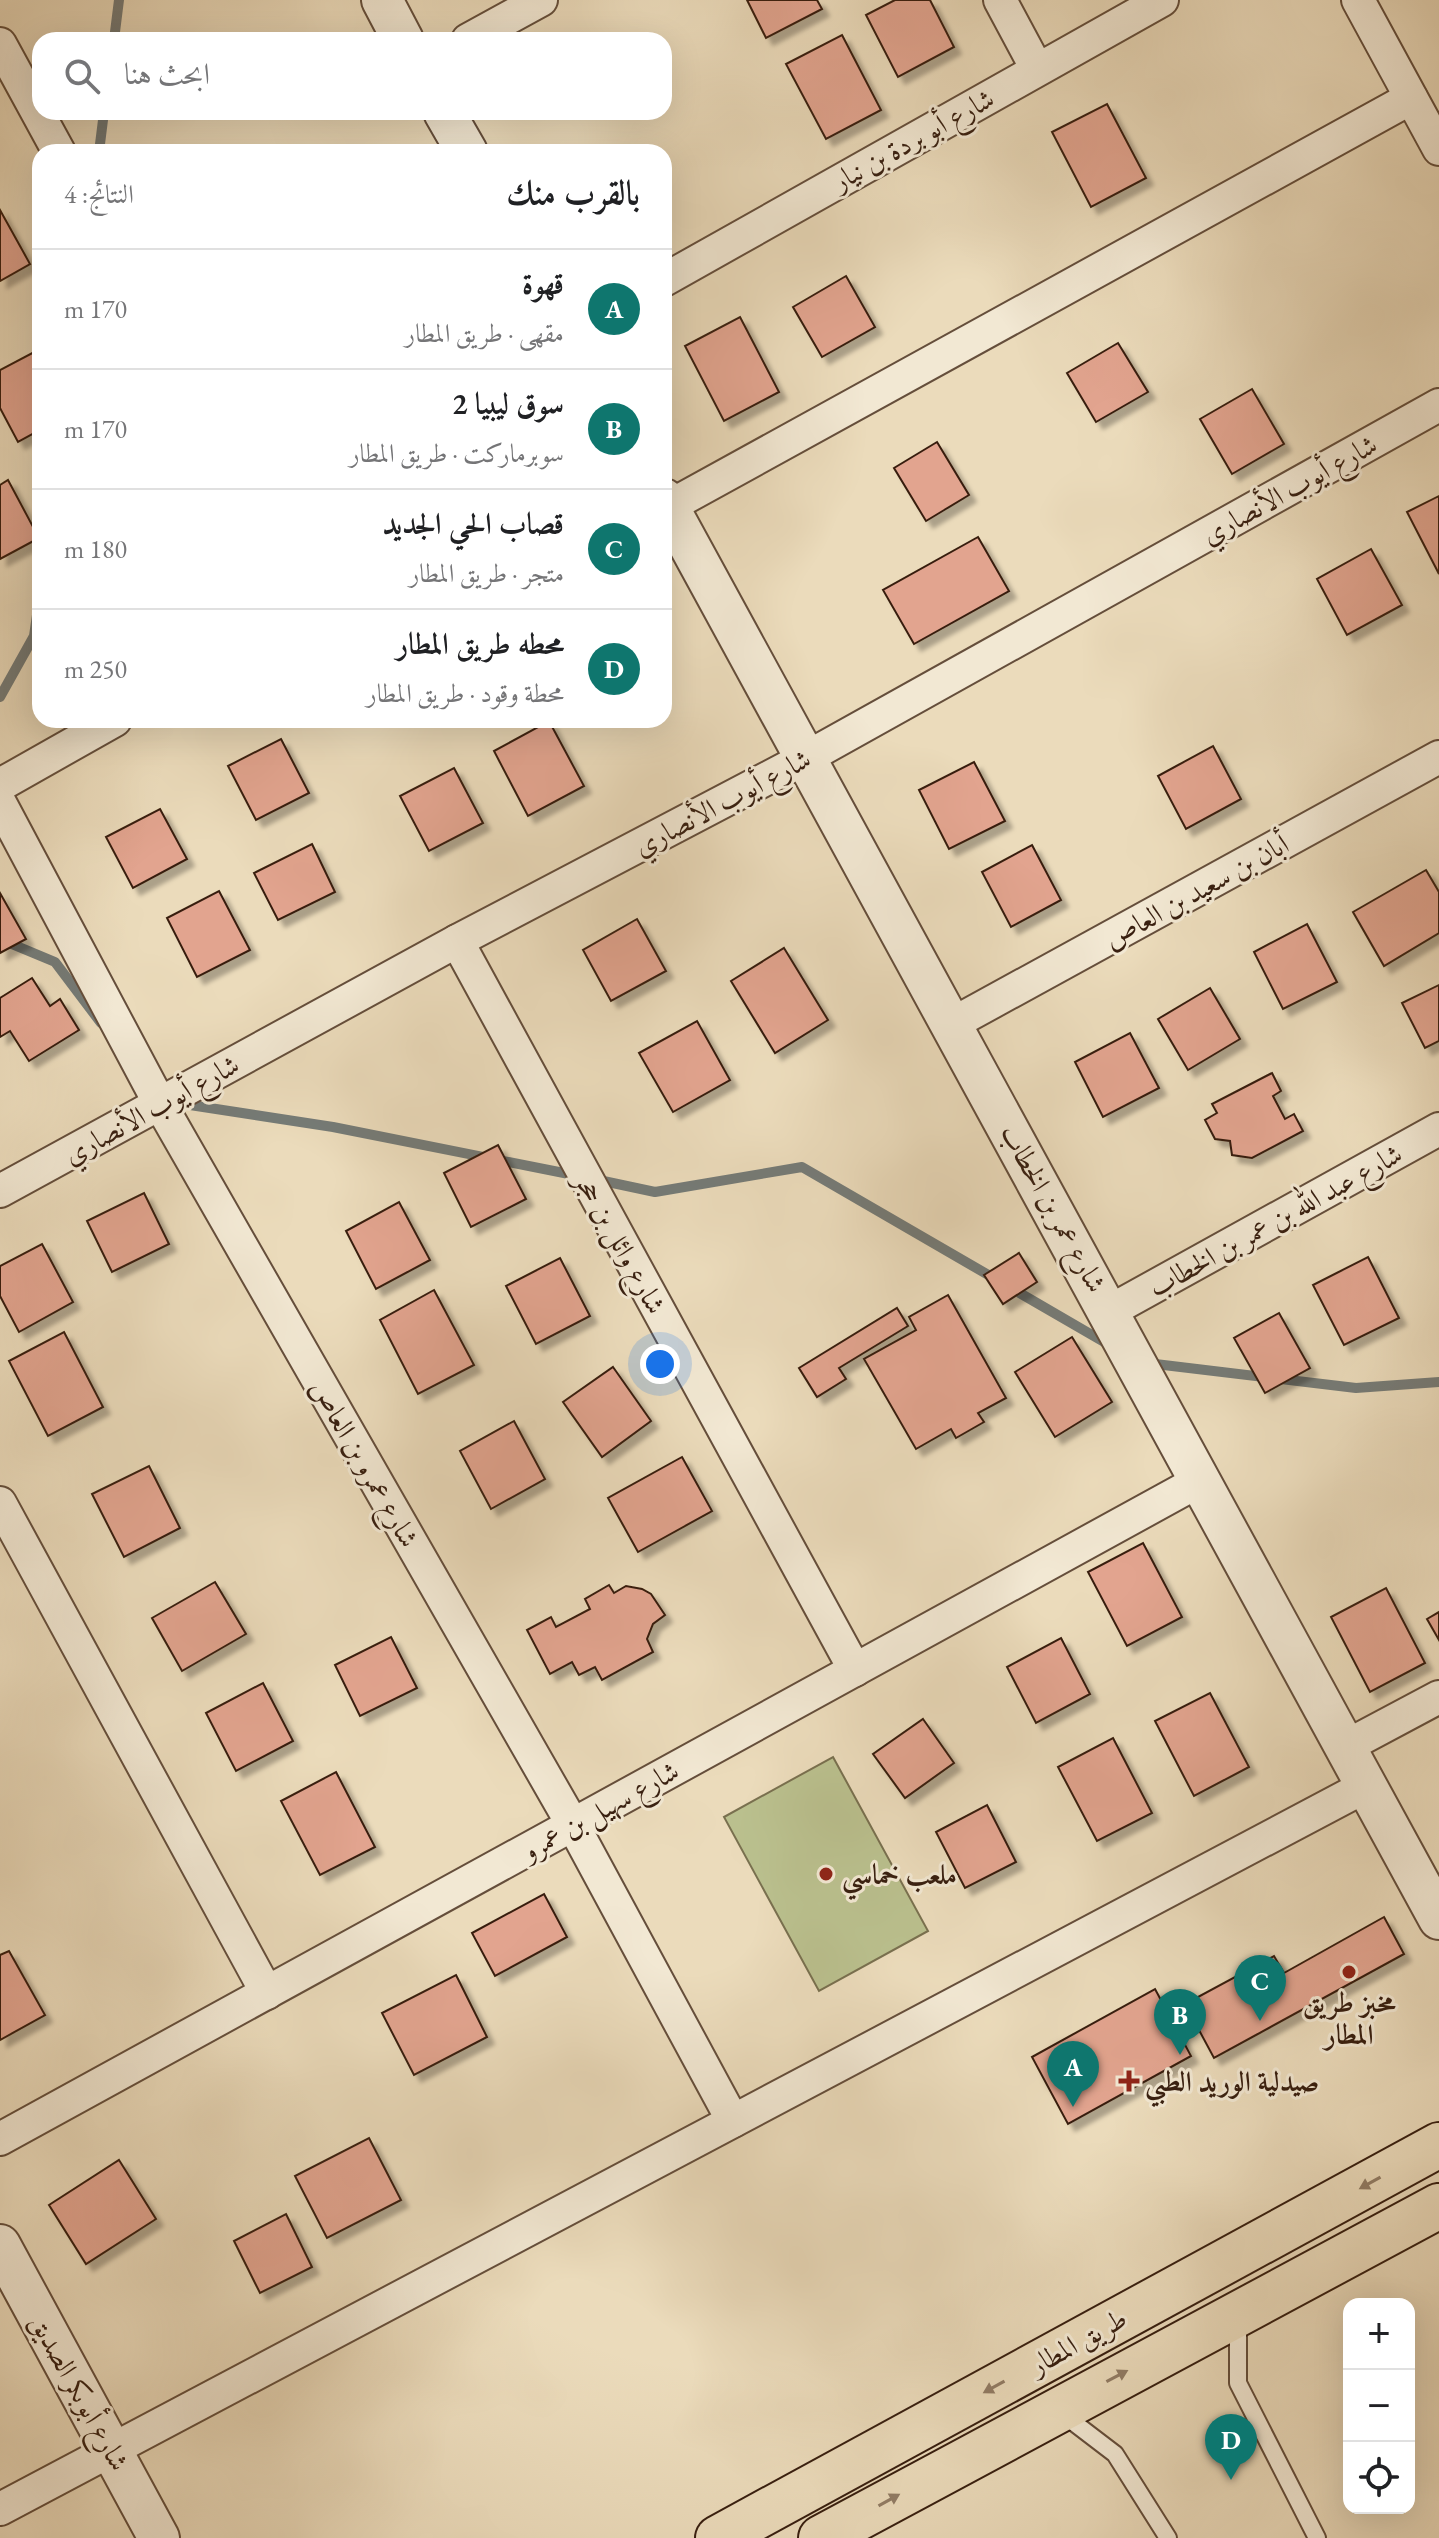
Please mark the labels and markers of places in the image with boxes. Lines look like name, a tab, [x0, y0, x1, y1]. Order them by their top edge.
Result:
place label: ملعب خماسي	[842, 1856, 957, 1901]
marker: ملعب خماسي	[817, 1865, 835, 1883]
pin: C	[1234, 1955, 1286, 2021]
marker: مخبز طريق المطار	[1340, 1963, 1358, 1981]
place label: مخبز طريق المطار	[1303, 1984, 1396, 2052]
pin: B	[1154, 1989, 1206, 2055]
pin: A	[1047, 2041, 1099, 2107]
place label: صيدلية الوريد الطبي	[1145, 2063, 1319, 2108]
marker: صيدلية الوريد الطبي	[1120, 2072, 1138, 2090]
pin: D	[1205, 2414, 1257, 2480]

